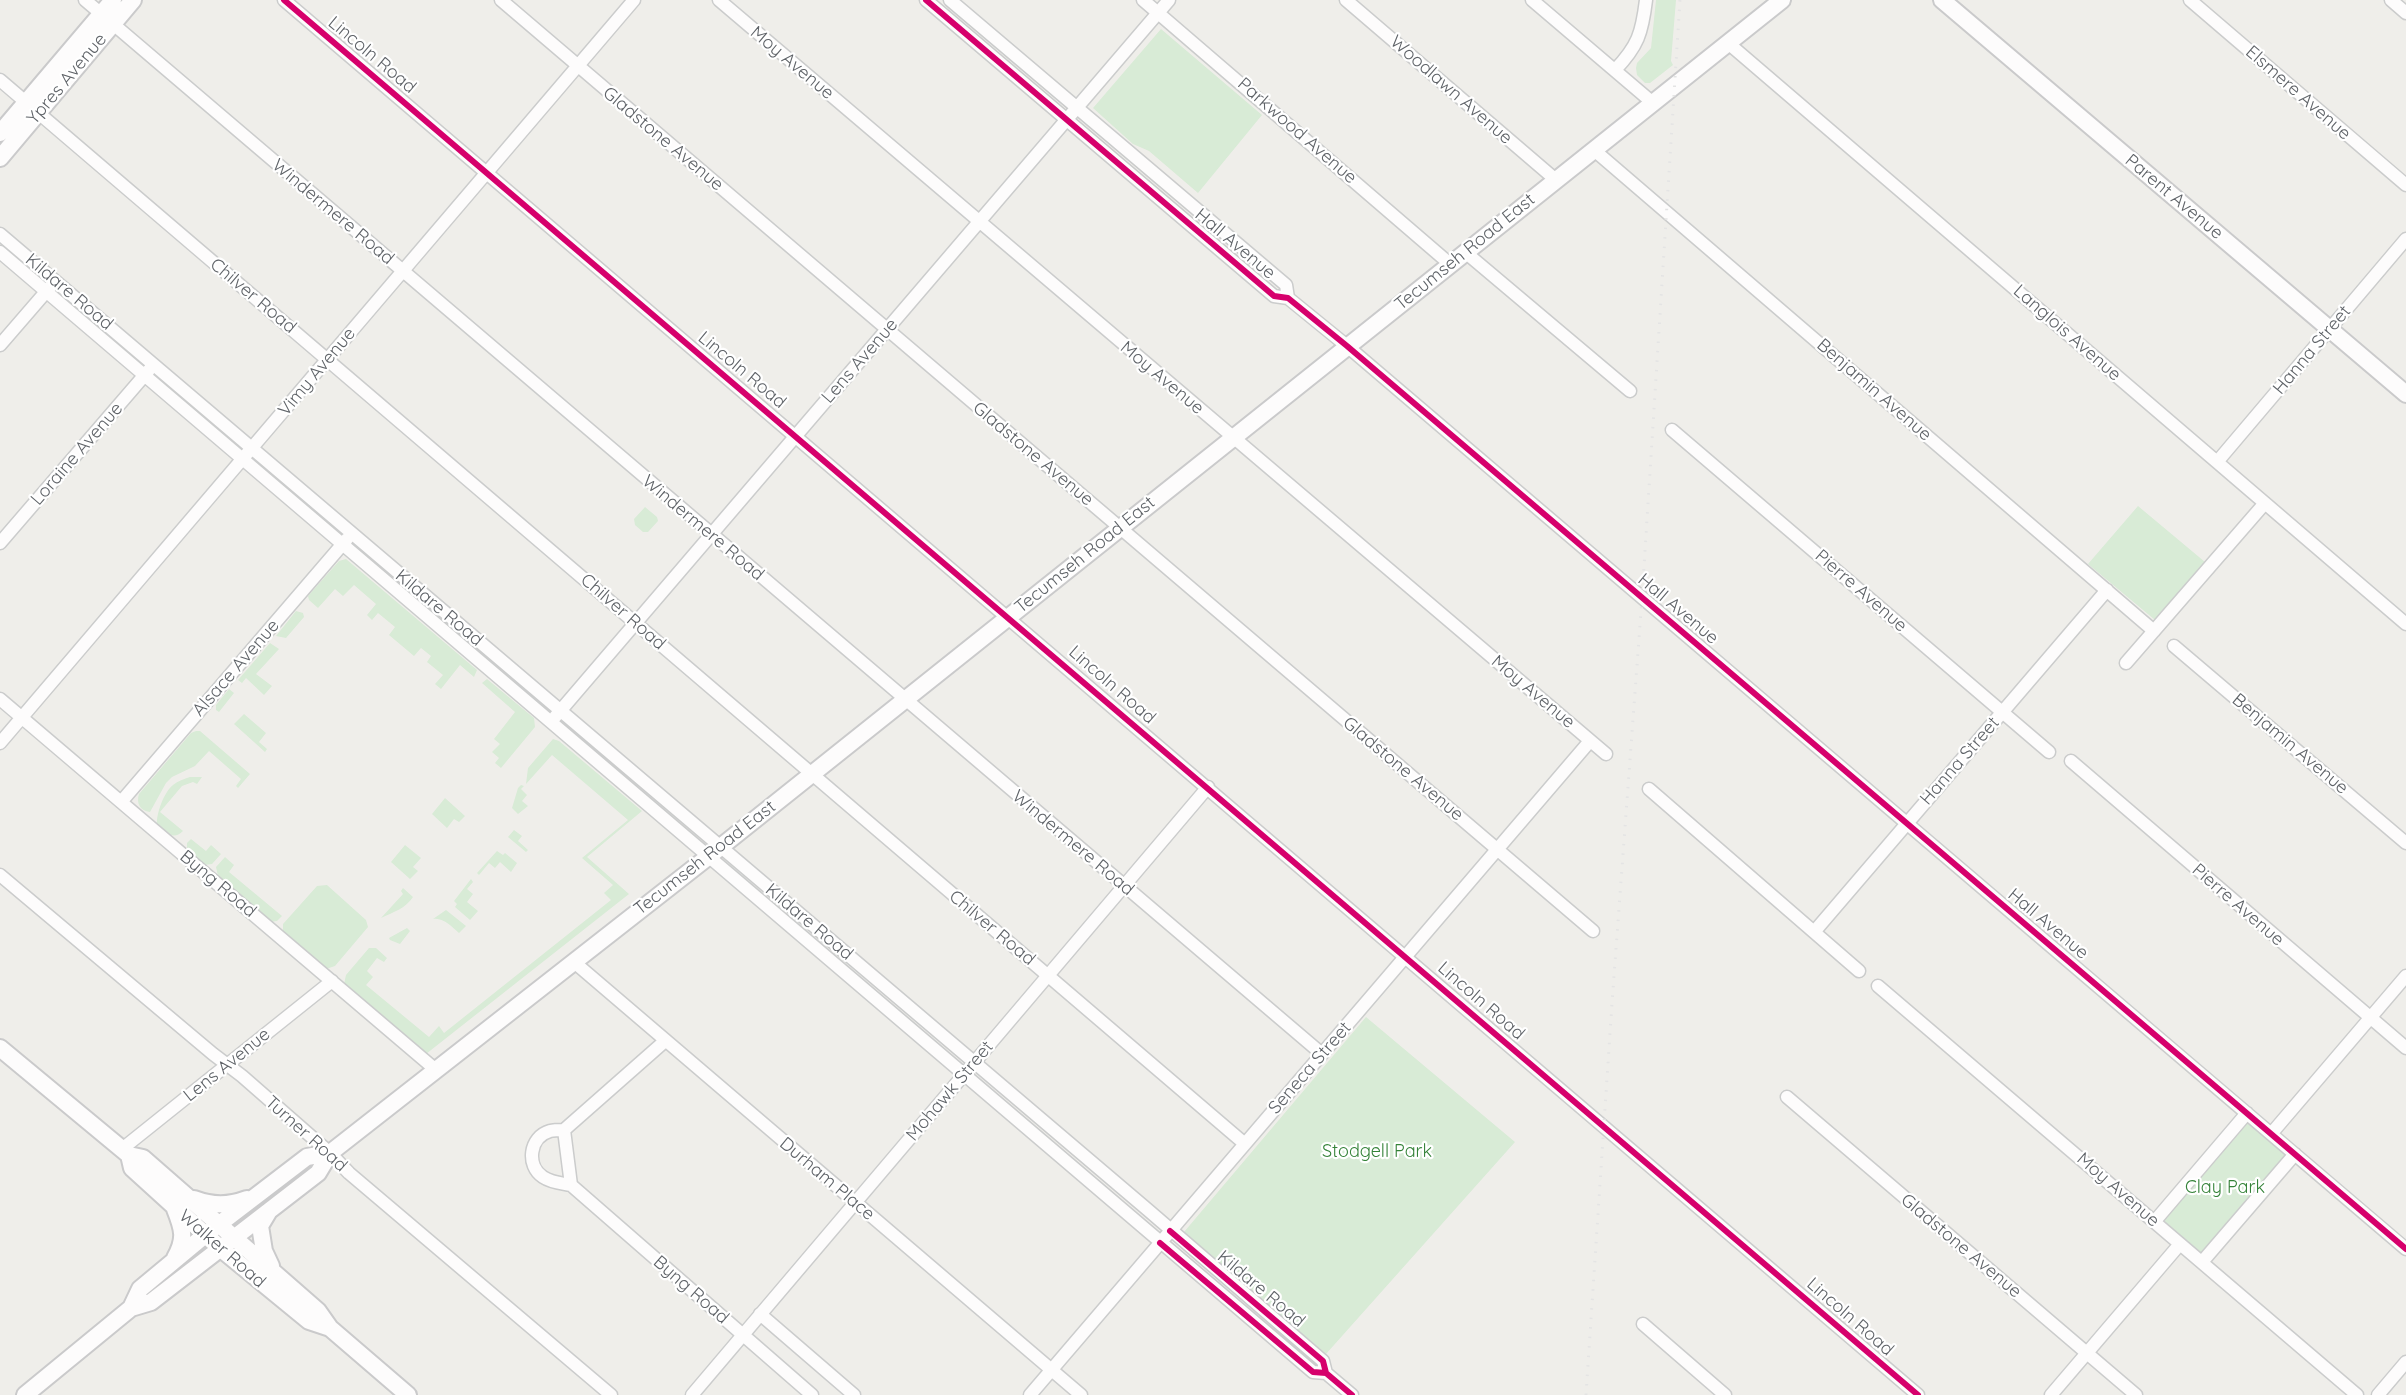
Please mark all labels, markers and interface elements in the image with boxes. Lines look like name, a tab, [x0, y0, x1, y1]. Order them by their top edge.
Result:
street label: Lincoln Road	[324, 12, 420, 98]
street label: Moy Avenue	[746, 22, 838, 104]
street label: Ypres Avenue	[23, 29, 111, 129]
street label: Woodlawn Avenue	[1385, 31, 1517, 149]
street label: Elsmere Avenue	[2241, 41, 2355, 145]
street label: Parkwood Avenue	[1233, 73, 1361, 189]
street label: Gladstone Avenue	[598, 82, 728, 196]
street label: Parent Avenue	[2121, 150, 2227, 244]
street label: Windermere Road	[268, 155, 398, 269]
street label: Tecumseh Road East	[1391, 189, 1539, 315]
street label: Hall Avenue	[1190, 204, 1280, 284]
street label: Kildare Road	[21, 249, 117, 335]
street label: Chilver Road	[206, 254, 300, 338]
street label: Langlois Avenue	[2009, 280, 2125, 386]
street label: Hanna Street	[2268, 301, 2356, 399]
street label: Lens Avenue	[817, 314, 903, 408]
street label: Vimy Avenue	[274, 323, 360, 421]
street label: Lincoln Road	[694, 327, 790, 413]
street label: Benjamin Avenue	[1812, 334, 1936, 446]
street label: Moy Avenue	[1116, 337, 1208, 419]
street label: Gladstone Avenue	[968, 397, 1098, 511]
street label: Loraine Avenue	[27, 398, 127, 510]
street label: Windermere Road	[638, 471, 768, 585]
street label: Tecumseh Road East	[1011, 492, 1159, 618]
street label: Pierre Avenue	[1811, 545, 1911, 637]
street label: Kildare Road	[391, 565, 487, 651]
street label: Chilver Road	[576, 569, 670, 655]
street label: Hall Avenue	[1633, 569, 1723, 649]
street label: Alsace Avenue	[188, 615, 284, 721]
street label: Lincoln Road	[1064, 641, 1160, 729]
street label: Moy Avenue	[1487, 651, 1579, 733]
street label: Benjamin Avenue	[2227, 689, 2353, 799]
street label: Gladstone Avenue	[1338, 712, 1468, 826]
street label: Hanna Street	[1916, 713, 2004, 809]
street label: Windermere Road	[1008, 786, 1138, 900]
street label: Tecumseh Road East	[630, 796, 780, 920]
street label: Byng Road	[175, 846, 261, 922]
street label: Pierre Avenue	[2188, 859, 2288, 951]
street label: Kildare Road	[761, 879, 857, 965]
street label: Hall Avenue	[2003, 884, 2093, 964]
street label: Chilver Road	[945, 886, 1039, 970]
street label: Lincoln Road	[1433, 957, 1529, 1045]
street label: Seneca Street	[1264, 1017, 1356, 1119]
street label: Lens Avenue	[179, 1024, 275, 1106]
street label: Mohawk Street	[902, 1037, 998, 1145]
street label: Turner Road	[261, 1092, 351, 1176]
street label: Durham Place	[775, 1133, 879, 1225]
park label: Stodgell Park	[1322, 1141, 1432, 1163]
street label: Moy Avenue	[2072, 1148, 2164, 1232]
park label: Clay Park	[2185, 1177, 2265, 1199]
street label: Gladstone Avenue	[1896, 1189, 2026, 1303]
street label: Walker Road	[174, 1205, 270, 1293]
street label: Kildare Road	[1213, 1246, 1309, 1332]
street label: Byng Road	[649, 1251, 733, 1329]
street label: Lincoln Road	[1802, 1273, 1898, 1361]

